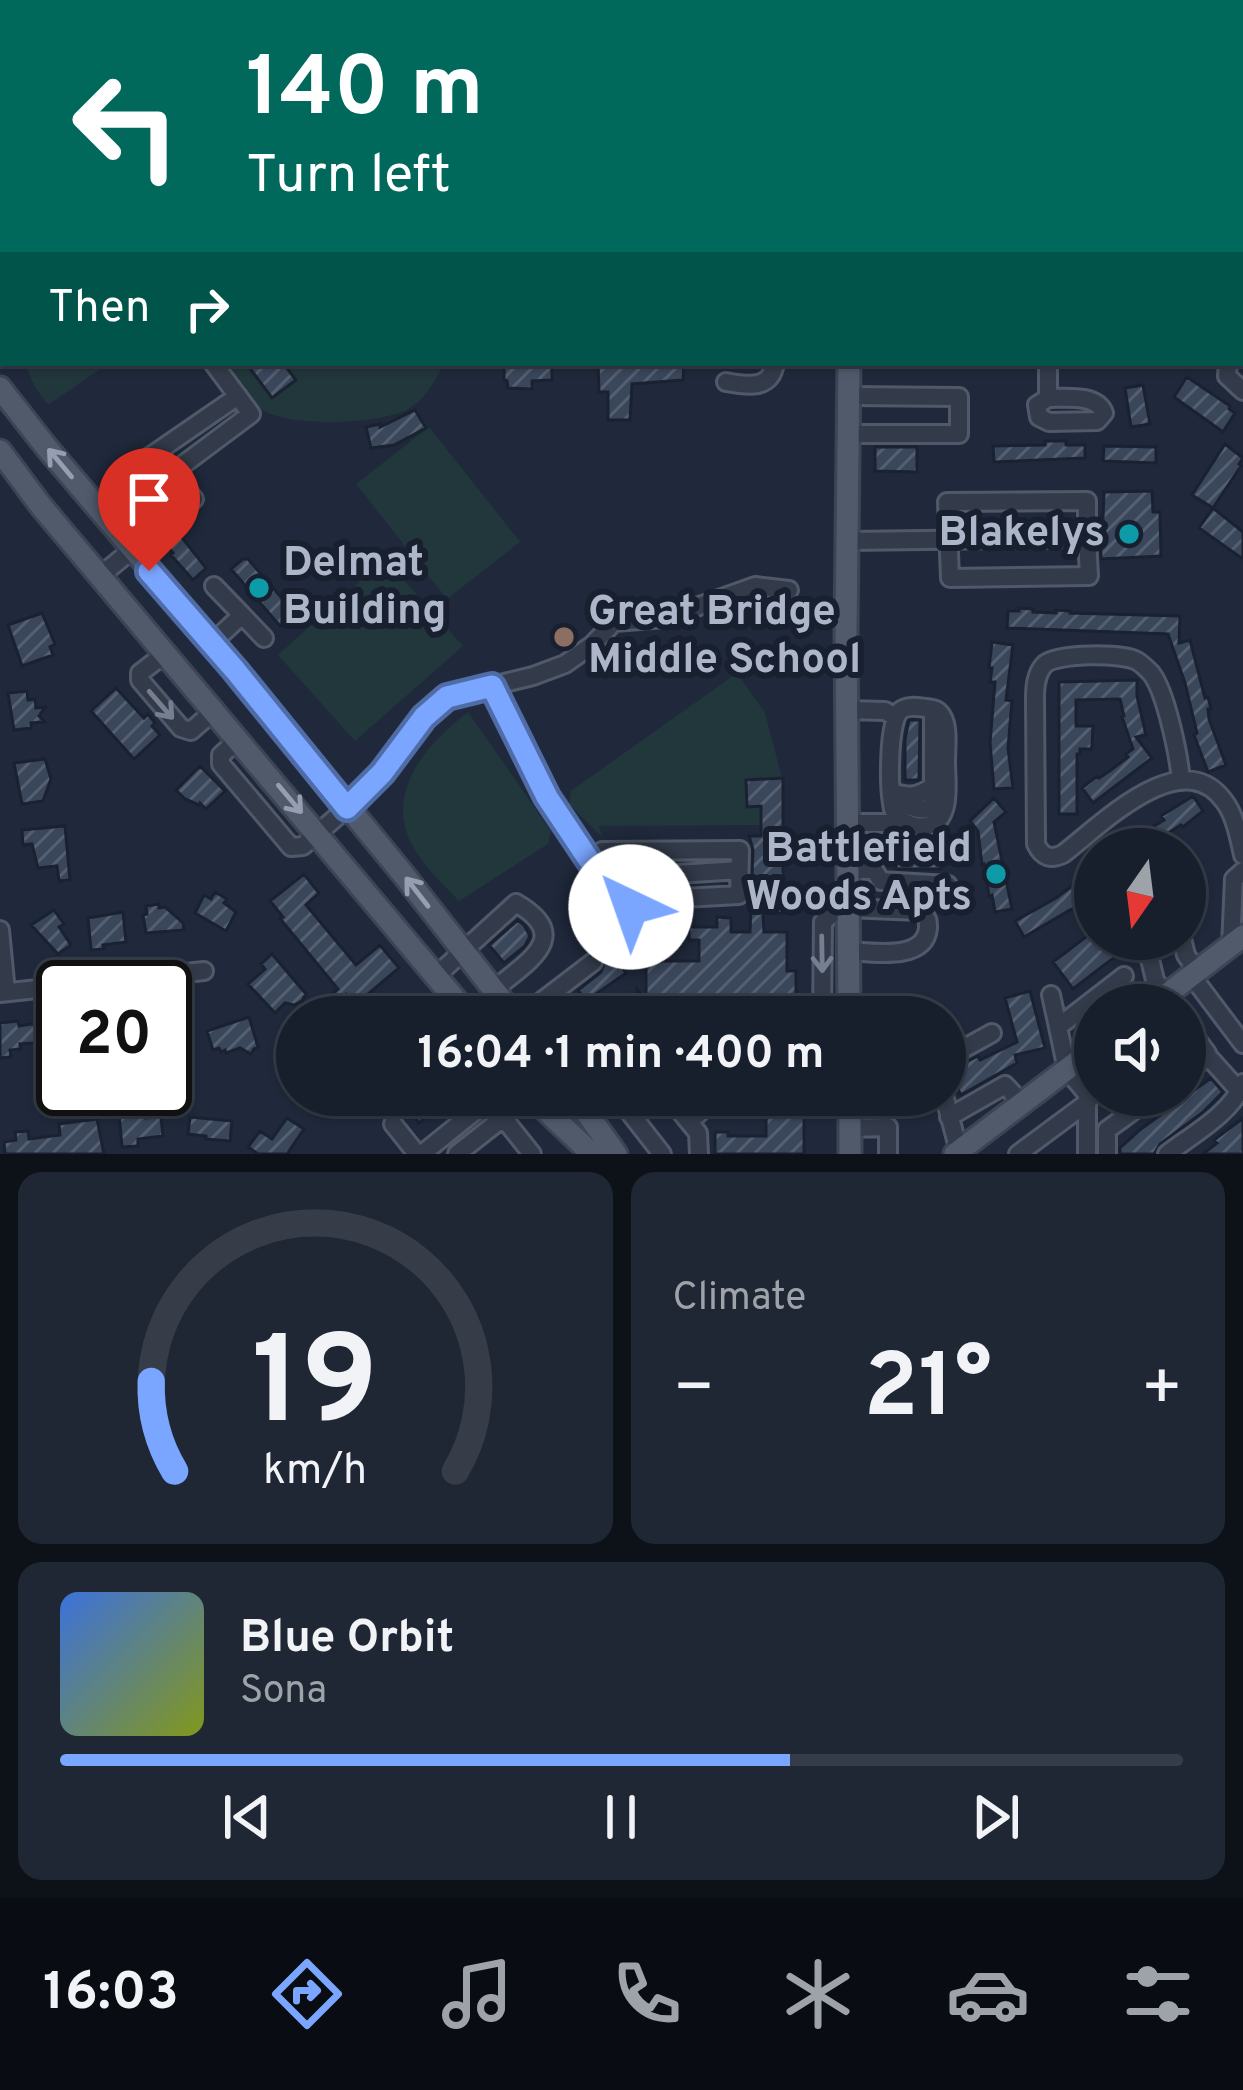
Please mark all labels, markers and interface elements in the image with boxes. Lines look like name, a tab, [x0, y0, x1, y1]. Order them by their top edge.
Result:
text: 140 m	[246, 39, 483, 145]
icon: left	[48, 48, 204, 204]
text: Turn left	[246, 143, 451, 212]
icon: right	[174, 276, 240, 342]
text: Then	[48, 281, 150, 338]
one-way arrow	[46, 448, 74, 479]
pin	[98, 448, 200, 571]
icon: arrive	[116, 466, 182, 532]
place label: Blakelys	[939, 508, 1105, 561]
marker: Blakelys	[1116, 521, 1142, 547]
place label: Delmat Building	[283, 538, 446, 639]
marker: Delmat Building	[246, 575, 272, 601]
place label: Great Bridge Middle School	[588, 587, 861, 688]
marker: Great Bridge Middle School	[551, 624, 577, 650]
one-way arrow	[147, 689, 174, 719]
one-way arrow	[275, 783, 303, 814]
place label: Battlefield Woods Apts	[746, 824, 972, 925]
north arrow	[1074, 828, 1206, 960]
map controls	[1074, 828, 1206, 1116]
position arrow	[568, 844, 694, 970]
marker: Battlefield Woods Apts	[983, 861, 1009, 887]
one-way arrow	[404, 876, 431, 908]
one-way arrow	[811, 934, 833, 973]
speed limit sign: 20	[36, 960, 192, 1116]
button: sound	[1074, 984, 1206, 1116]
text: 16:04 · 1 min · 400 m	[417, 1027, 825, 1084]
text: Climate	[673, 1275, 806, 1324]
text: 19	[252, 1310, 379, 1468]
text: 21°	[864, 1335, 992, 1448]
text: −	[673, 1350, 715, 1433]
text: +	[1140, 1350, 1183, 1433]
text: km/h	[263, 1445, 367, 1499]
text: Blue Orbit	[240, 1611, 454, 1668]
text: Sona	[240, 1668, 327, 1717]
icon: previous	[214, 1784, 280, 1850]
icon: pause	[588, 1784, 654, 1850]
icon: next	[963, 1784, 1029, 1850]
icon: directions	[265, 1952, 349, 2036]
icon: music	[435, 1952, 519, 2036]
icon: phone	[605, 1952, 689, 2036]
icon: climate	[776, 1952, 860, 2036]
icon: car	[946, 1952, 1030, 2036]
icon: filters	[1116, 1952, 1200, 2036]
text: 16:03	[43, 1960, 179, 2029]

